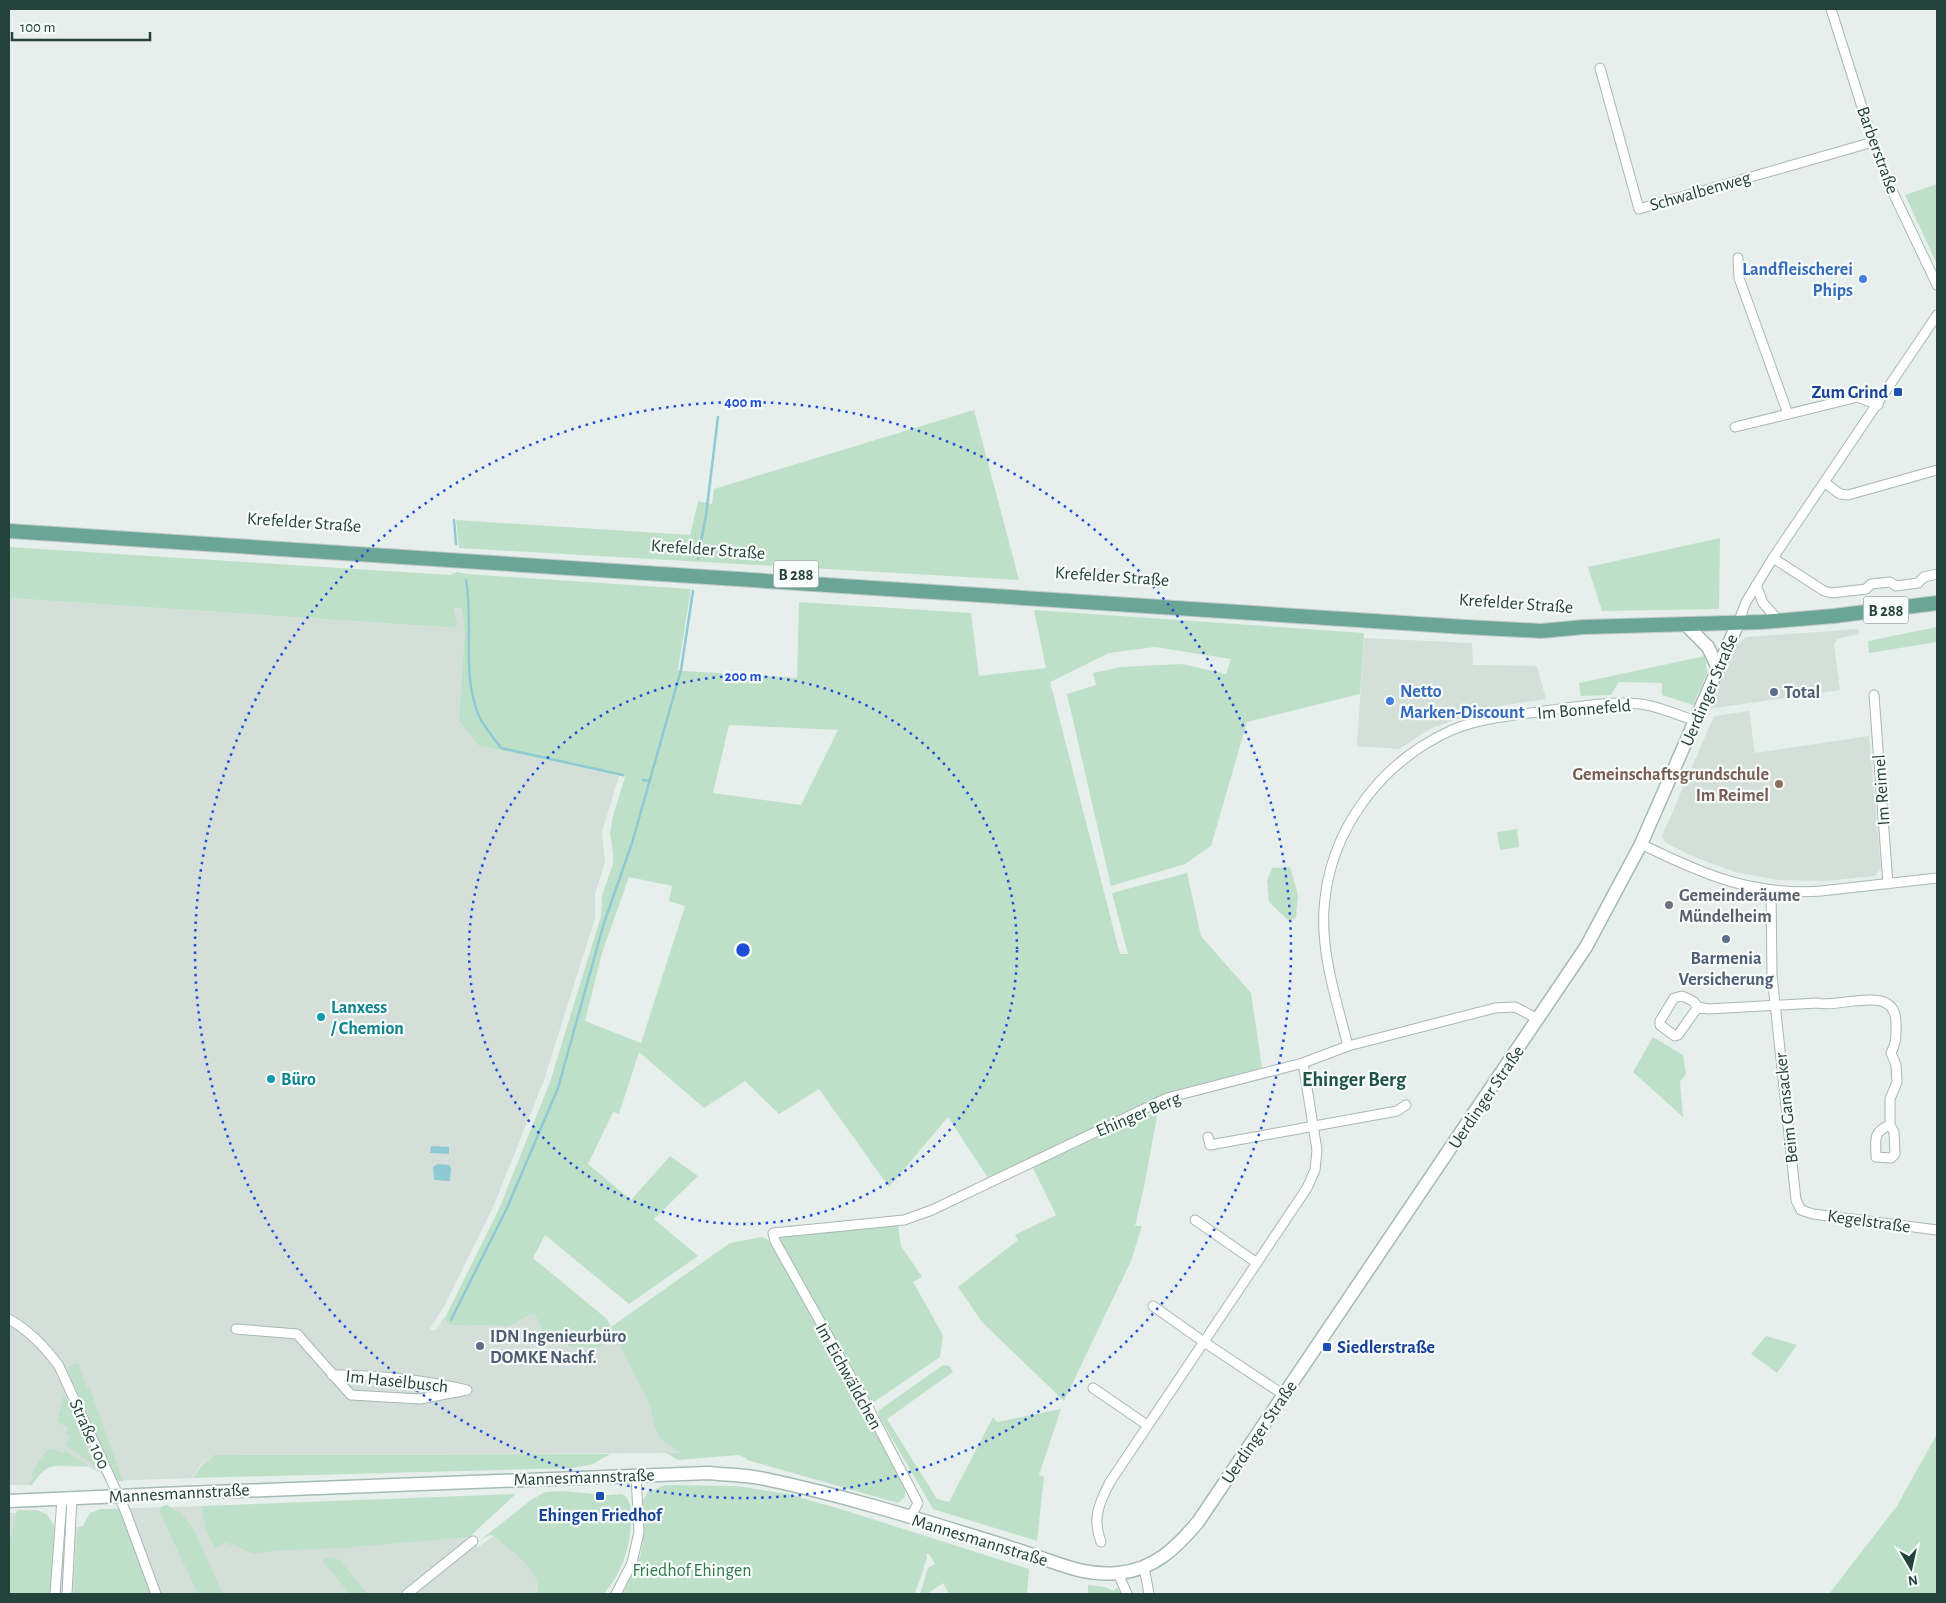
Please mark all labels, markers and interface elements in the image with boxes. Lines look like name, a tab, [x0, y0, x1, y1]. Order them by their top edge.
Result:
scale bar	[12, 10, 150, 42]
text: 100 m	[20, 20, 55, 35]
street label: Barberstraße	[1853, 104, 1901, 196]
street label: Schwalbenweg	[1648, 169, 1753, 215]
place label: Landfleischerei Phips	[1742, 261, 1853, 300]
marker: Landfleischerei Phips	[1857, 273, 1869, 285]
place label: Zum Grind	[1812, 384, 1889, 402]
marker: Zum Grind	[1892, 386, 1904, 398]
text: 400 m	[724, 395, 762, 410]
street label: Krefelder Straße	[246, 510, 362, 536]
street label: Krefelder Straße	[650, 537, 766, 563]
road number: B 288	[774, 560, 818, 588]
street label: Krefelder Straße	[1054, 564, 1170, 590]
street label: Krefelder Straße	[1458, 591, 1574, 617]
road number: B 288	[1864, 596, 1908, 624]
street label: Uerdinger Straße	[1678, 632, 1742, 749]
text: 200 m	[724, 669, 762, 684]
place label: Netto Marken-Discount	[1400, 683, 1525, 722]
place label: Total	[1784, 684, 1820, 702]
marker: Total	[1768, 686, 1780, 698]
marker: Netto Marken-Discount	[1384, 695, 1396, 707]
street label: Im Bonnefeld	[1536, 697, 1632, 723]
street label: Im Reimel	[1871, 754, 1893, 826]
place label: Gemeinschaftsgrundschule Im Reimel	[1572, 766, 1769, 805]
marker: Gemeinschaftsgrundschule Im Reimel	[1773, 778, 1785, 790]
place label: Gemeinderäume Mündelheim	[1679, 887, 1800, 926]
marker: Gemeinderäume Mündelheim	[1663, 899, 1675, 911]
marker: Barmenia Versicherung	[1720, 933, 1732, 945]
centre of rings	[734, 941, 752, 959]
place label: Barmenia Versicherung	[1678, 950, 1775, 989]
place label: Lanxess / Chemion	[330, 999, 404, 1038]
marker: Lanxess / Chemion	[315, 1011, 327, 1023]
street label: Uerdinger Straße	[1446, 1043, 1528, 1152]
street label: Beim Gansacker	[1772, 1051, 1802, 1164]
district label: Ehinger Berg	[1302, 1070, 1407, 1090]
place label: Büro	[281, 1071, 316, 1089]
marker: Büro	[265, 1073, 277, 1085]
street label: Ehinger Berg	[1094, 1089, 1183, 1141]
street label: Kegelstraße	[1826, 1207, 1912, 1237]
street label: Im Eichwäldchen	[811, 1320, 885, 1433]
place label: IDN Ingenieurbüro DOMKE Nachf.	[490, 1328, 626, 1367]
place label: Siedlerstraße	[1337, 1339, 1435, 1357]
marker: IDN Ingenieurbüro DOMKE Nachf.	[474, 1340, 486, 1352]
marker: Siedlerstraße	[1321, 1341, 1333, 1353]
street label: Im Haselbusch	[345, 1368, 449, 1396]
street label: Uerdinger Straße	[1219, 1378, 1301, 1487]
street label: Straße 100	[66, 1397, 112, 1472]
street label: Mannesmannstraße	[513, 1467, 655, 1489]
street label: Mannesmannstraße	[108, 1481, 250, 1507]
marker: Ehingen Friedhof	[594, 1490, 606, 1502]
place label: Ehingen Friedhof	[538, 1507, 664, 1525]
street label: Mannesmannstraße	[910, 1512, 1050, 1570]
north arrow	[1886, 1543, 1936, 1593]
park label: Friedhof Ehingen	[632, 1562, 752, 1580]
text: N	[1907, 1572, 1919, 1588]

